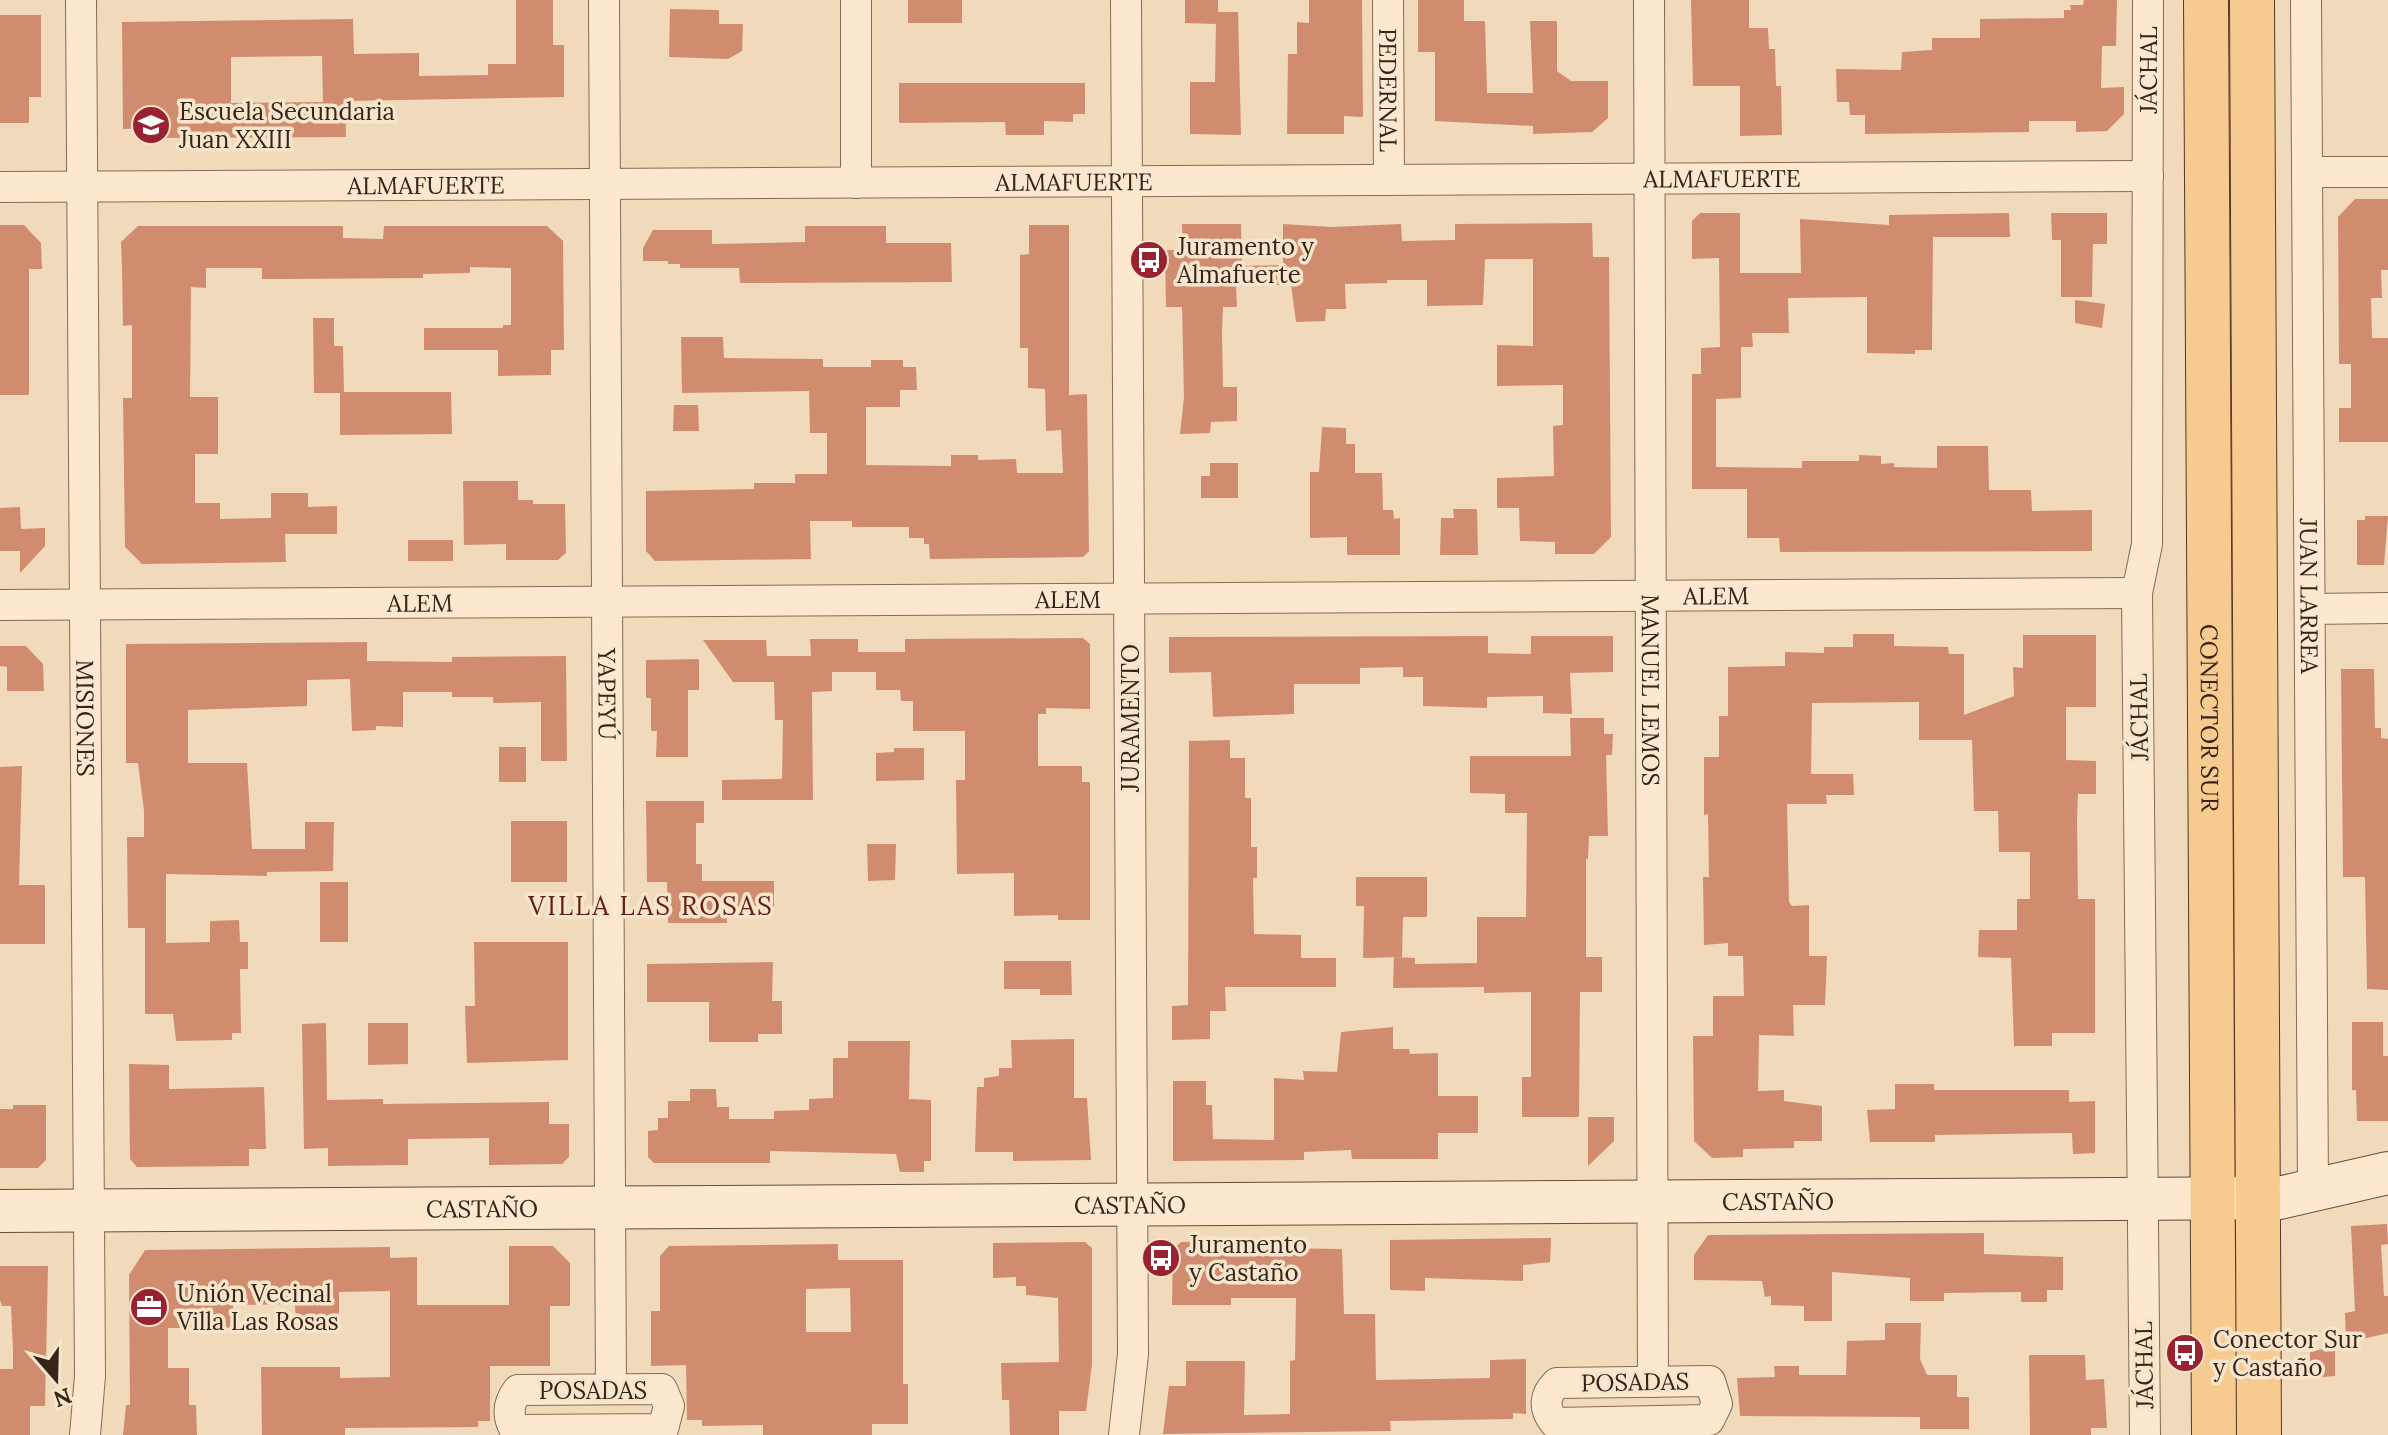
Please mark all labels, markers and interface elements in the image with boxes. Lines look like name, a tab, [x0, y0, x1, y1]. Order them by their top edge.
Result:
street label: JÁCHAL	[2132, 26, 2163, 115]
street label: PEDERNAL	[1373, 28, 1404, 152]
place label: Escuela Secundaria Juan XXIII	[178, 96, 395, 155]
school or university icon: Escuela Secundaria Juan XXIII	[130, 104, 172, 146]
street label: ALMAFUERTE	[1642, 162, 1801, 194]
street label: ALMAFUERTE	[994, 166, 1153, 197]
street label: ALMAFUERTE	[346, 169, 505, 201]
place label: Juramento y Almafuerte	[1176, 231, 1314, 290]
bus stop icon: Juramento y Almafuerte	[1128, 239, 1170, 281]
street label: JUAN LARREA	[2294, 517, 2325, 675]
street label: ALEM	[1682, 580, 1749, 611]
street label: ALEM	[1034, 583, 1101, 615]
street label: ALEM	[386, 587, 453, 618]
street label: MANUEL LEMOS	[1635, 594, 1667, 786]
street label: CONECTOR SUR	[2194, 624, 2226, 813]
street label: JURAMENTO	[1115, 644, 1146, 793]
street label: YAPEYÚ	[592, 647, 623, 740]
street label: MISIONES	[70, 659, 102, 777]
street label: JÁCHAL	[2123, 673, 2155, 762]
district label: VILLA LAS ROSAS	[527, 889, 774, 922]
street label: CASTAÑO	[1722, 1185, 1834, 1217]
street label: CASTAÑO	[1074, 1189, 1186, 1220]
street label: CASTAÑO	[426, 1192, 538, 1224]
place label: Juramento y Castaño	[1188, 1229, 1307, 1288]
bus stop icon: Juramento y Castaño	[1140, 1237, 1182, 1279]
place label: Unión Vecinal Villa Las Rosas	[176, 1278, 339, 1337]
office icon: Unión Vecinal Villa Las Rosas	[128, 1286, 170, 1328]
street label: JÁCHAL	[2128, 1321, 2160, 1410]
place label: Conector Sur y Castaño	[2213, 1324, 2363, 1383]
bus stop icon: Conector Sur y Castaño	[2164, 1332, 2206, 1374]
north arrow	[16, 1339, 96, 1419]
street label: POSADAS	[1581, 1366, 1689, 1398]
street label: POSADAS	[539, 1375, 647, 1406]
text: N	[50, 1382, 76, 1414]

